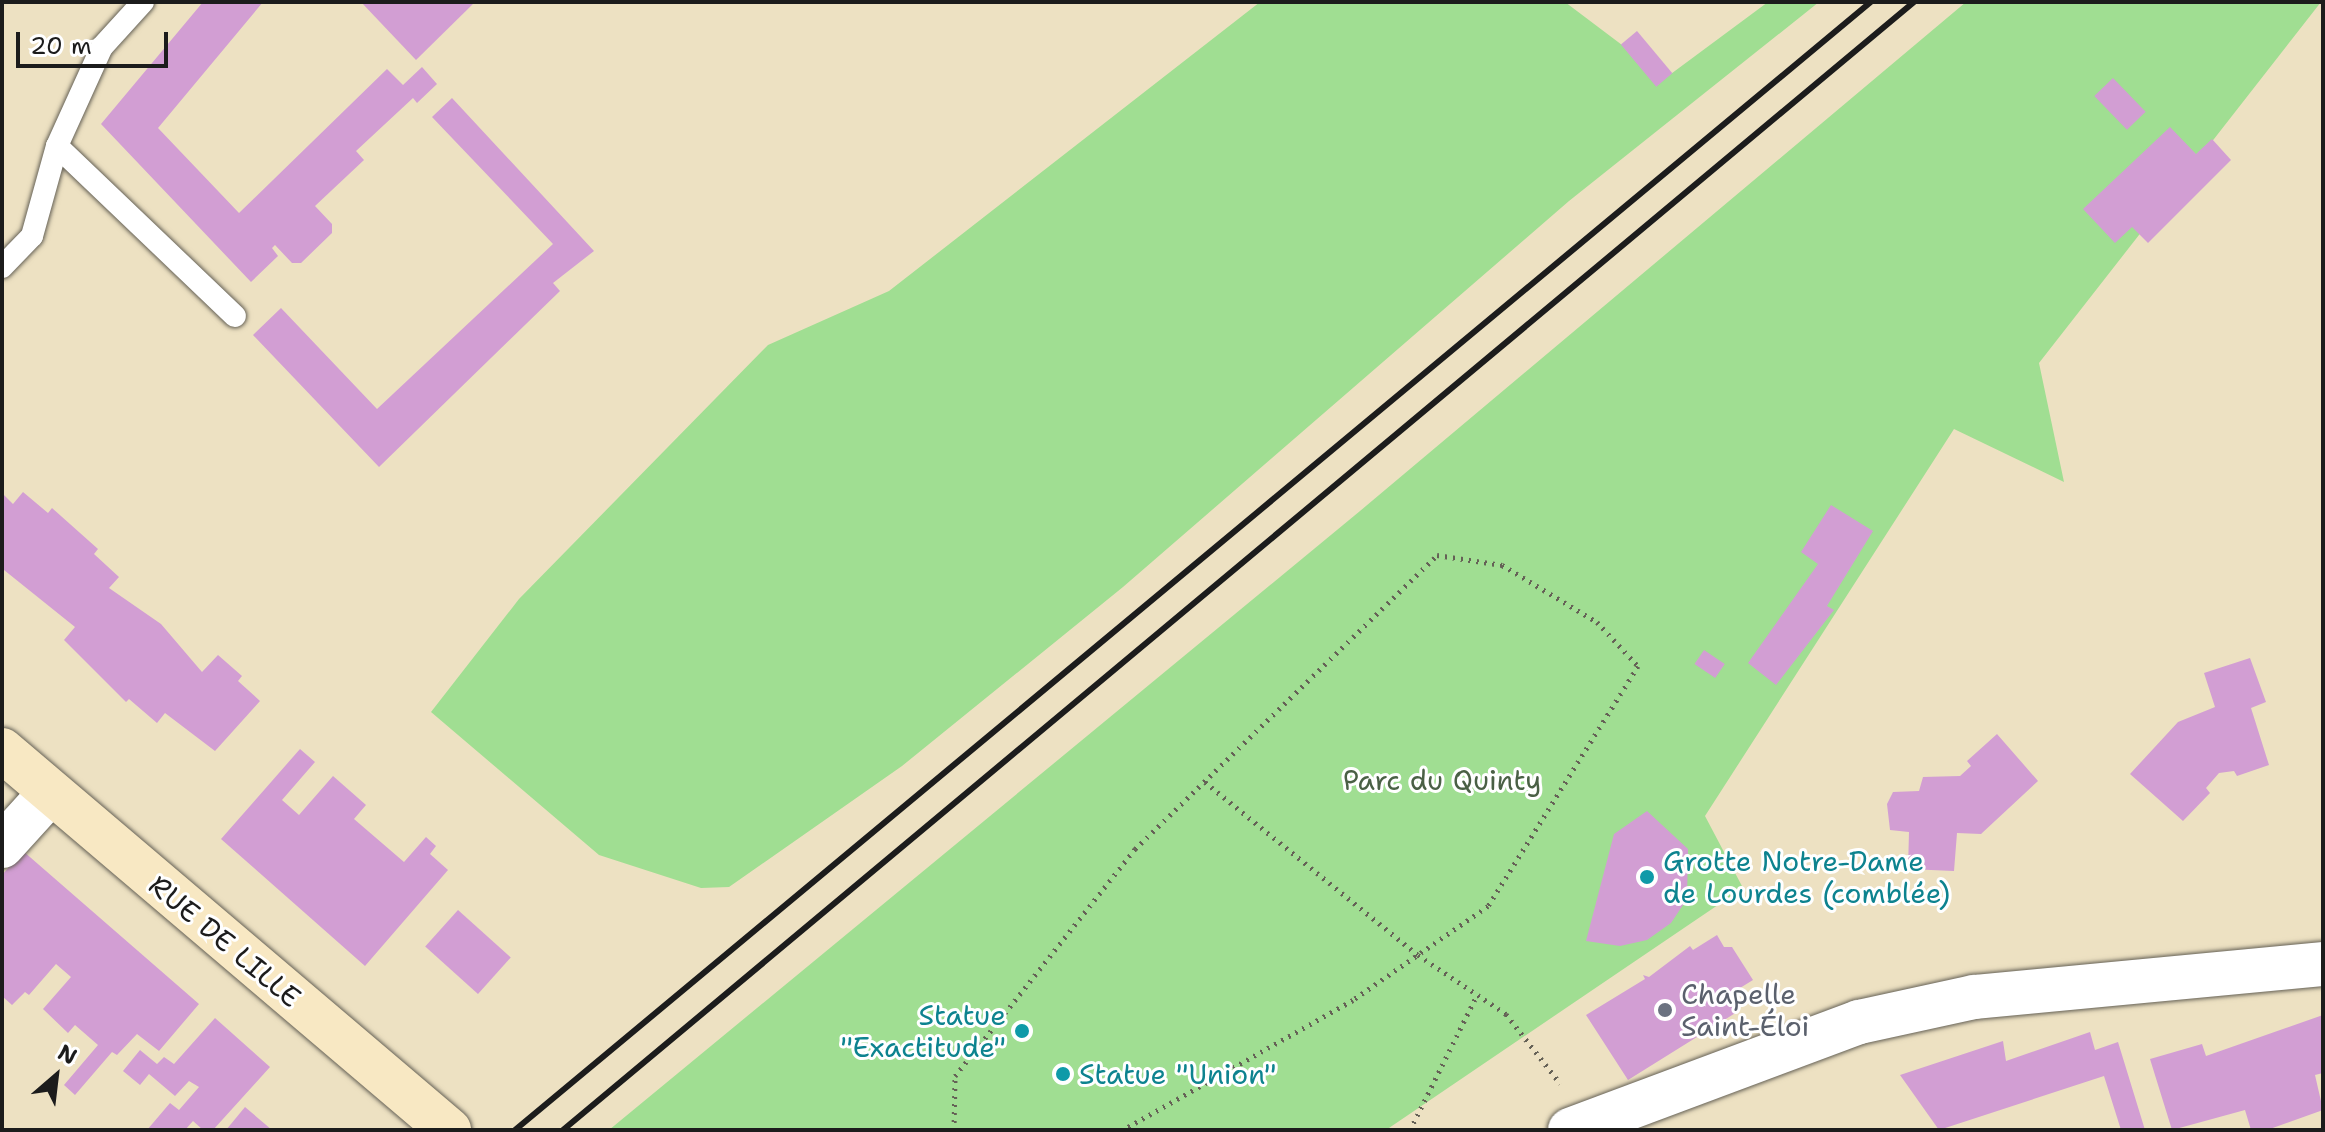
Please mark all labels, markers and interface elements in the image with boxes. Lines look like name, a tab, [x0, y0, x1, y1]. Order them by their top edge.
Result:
scale bar	[20, 16, 172, 66]
text: 20 m	[30, 30, 92, 62]
park label: Parc du Quinty	[1343, 763, 1541, 797]
place label: Grotte Notre-Dame de Lourdes (comblée)	[1663, 844, 1950, 910]
street label: RUE DE LILLE	[142, 868, 308, 1014]
marker: Grotte Notre-Dame de Lourdes (comblée)	[1638, 868, 1656, 886]
place label: Chapelle Saint-Éloi	[1681, 977, 1809, 1043]
place label: Statue "Exactitude"	[840, 998, 1006, 1064]
marker: Chapelle Saint-Éloi	[1656, 1001, 1674, 1019]
marker: Statue "Exactitude"	[1013, 1022, 1031, 1040]
north arrow	[16, 1036, 96, 1116]
text: N	[53, 1037, 82, 1071]
place label: Statue "Union"	[1079, 1057, 1276, 1091]
marker: Statue "Union"	[1054, 1065, 1072, 1083]

